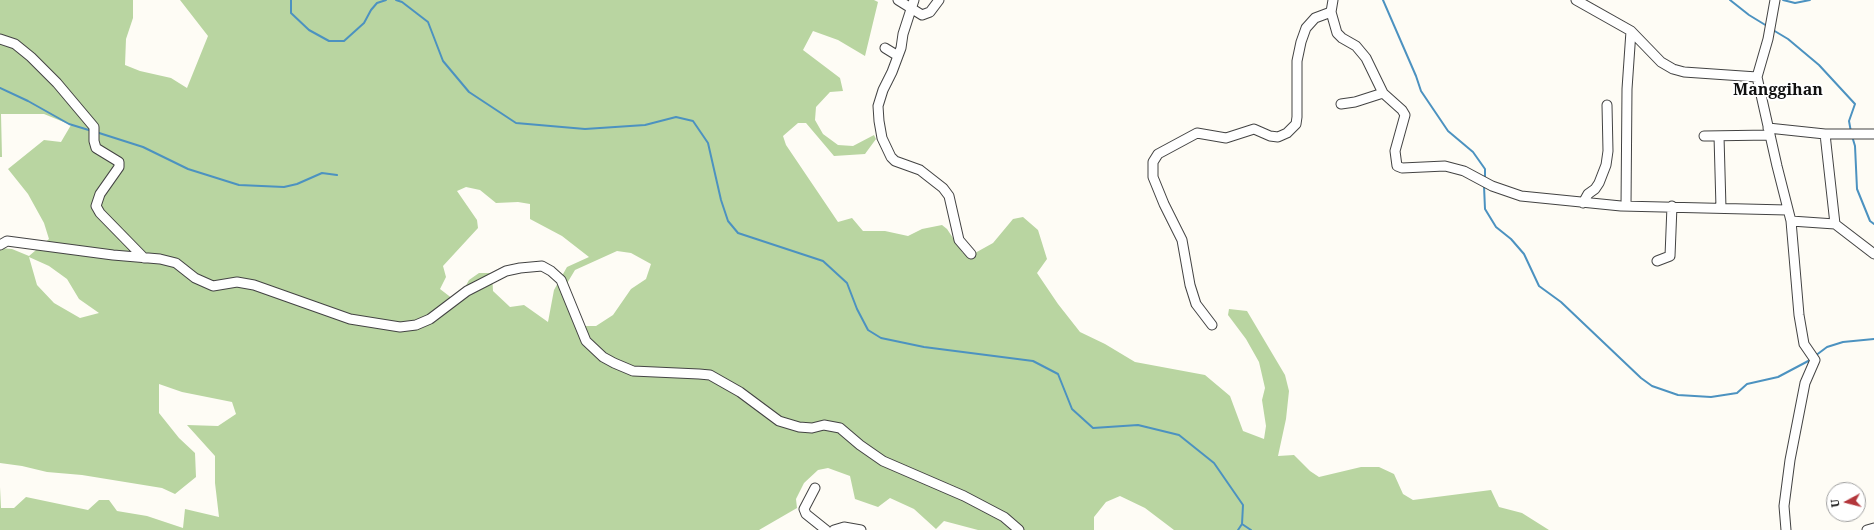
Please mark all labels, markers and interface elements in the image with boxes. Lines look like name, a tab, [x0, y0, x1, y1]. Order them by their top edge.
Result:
district label: Manggihan	[1733, 80, 1823, 100]
north arrow	[1826, 482, 1866, 522]
text: U	[1827, 498, 1843, 508]

